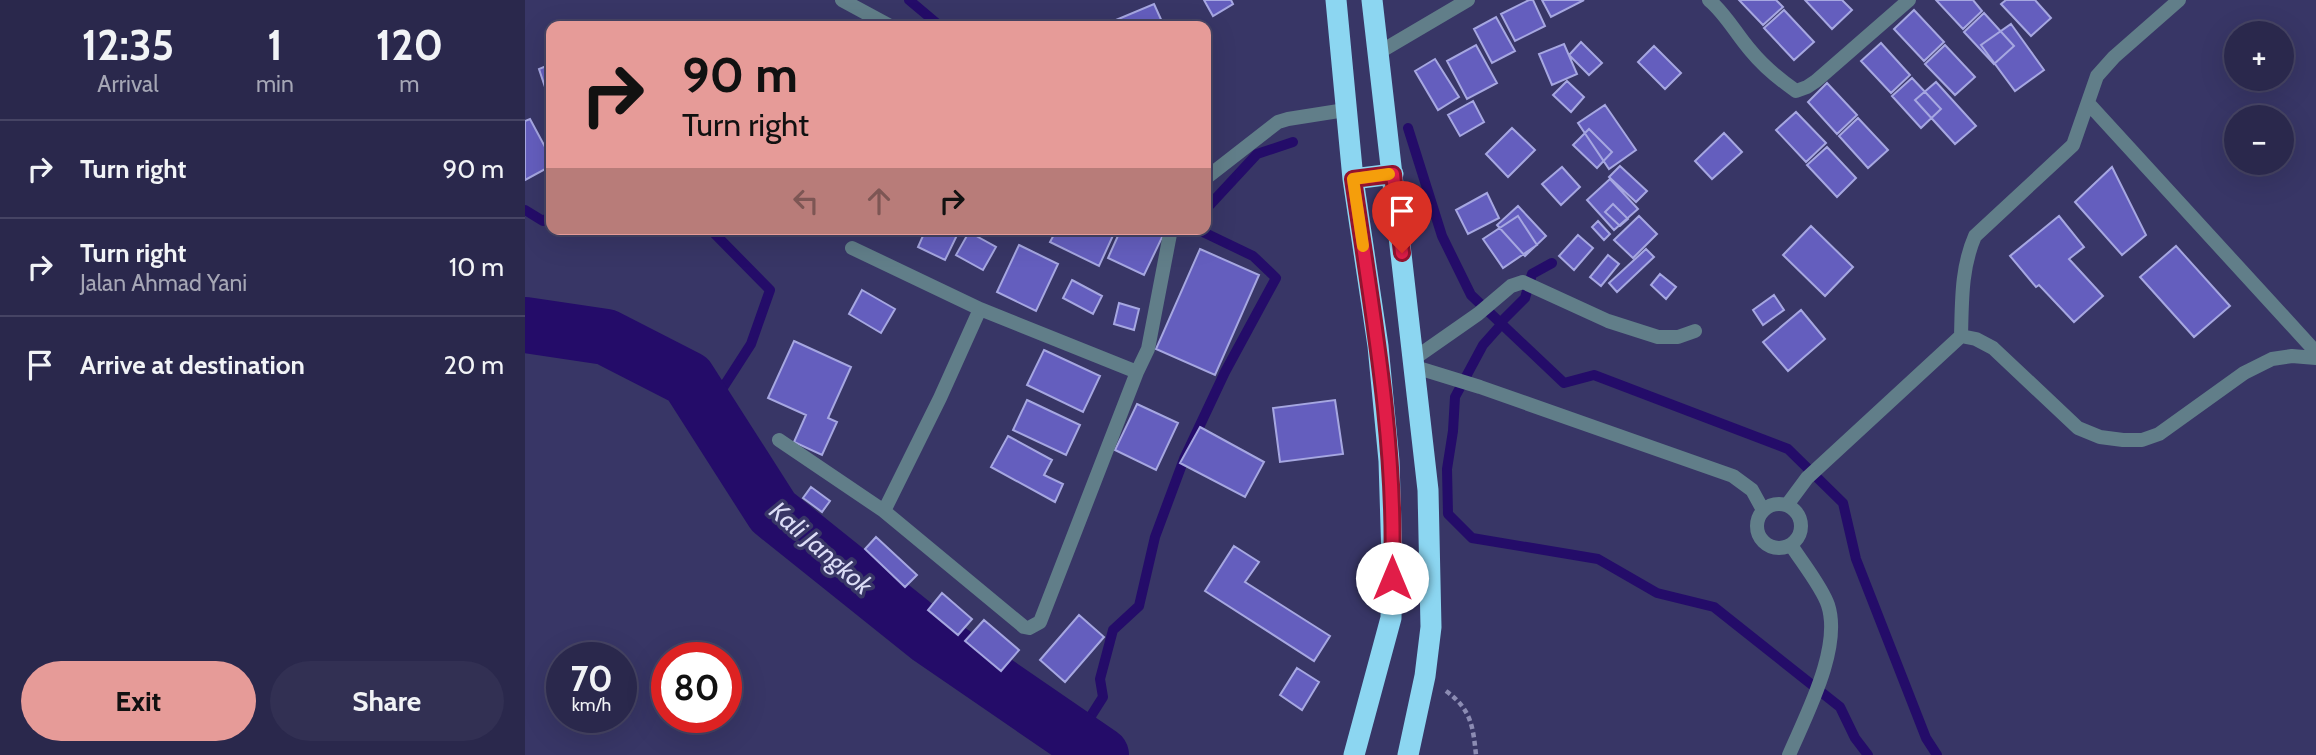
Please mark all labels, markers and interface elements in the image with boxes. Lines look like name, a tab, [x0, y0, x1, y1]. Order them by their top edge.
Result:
text: 12:35	[82, 19, 174, 71]
text: 1	[267, 19, 283, 71]
text: 120	[376, 19, 443, 71]
map controls	[2224, 21, 2294, 175]
button: +	[2224, 21, 2294, 91]
text: 90 m	[682, 45, 798, 104]
icon: right	[567, 49, 658, 140]
text: Arrival	[97, 70, 159, 98]
text: min	[256, 70, 294, 98]
text: m	[399, 70, 419, 98]
text: Turn right	[682, 105, 809, 144]
button: −	[2224, 105, 2294, 175]
icon: right	[21, 150, 59, 188]
text: Turn right	[80, 153, 186, 185]
text: 90 m	[442, 153, 504, 185]
pin	[1372, 181, 1432, 253]
icon: left	[787, 182, 825, 220]
icon: ahead	[860, 182, 898, 220]
icon: right	[933, 182, 971, 220]
icon: arrive	[1383, 192, 1421, 230]
text: Turn right	[80, 237, 186, 269]
icon: right	[21, 248, 59, 286]
text: 10 m	[449, 251, 504, 283]
text: Jalan Ahmad Yani	[80, 269, 247, 297]
icon: arrive	[21, 346, 59, 384]
text: Arrive at destination	[80, 349, 305, 381]
text: 20 m	[444, 349, 504, 381]
water label: Kali Jangkok	[763, 495, 880, 602]
position arrow	[1355, 541, 1429, 615]
speed limit sign: 80	[651, 642, 742, 733]
text: 70	[570, 657, 613, 700]
button: Exit	[21, 661, 256, 741]
button: Share	[270, 661, 504, 741]
text: km/h	[572, 694, 611, 716]

